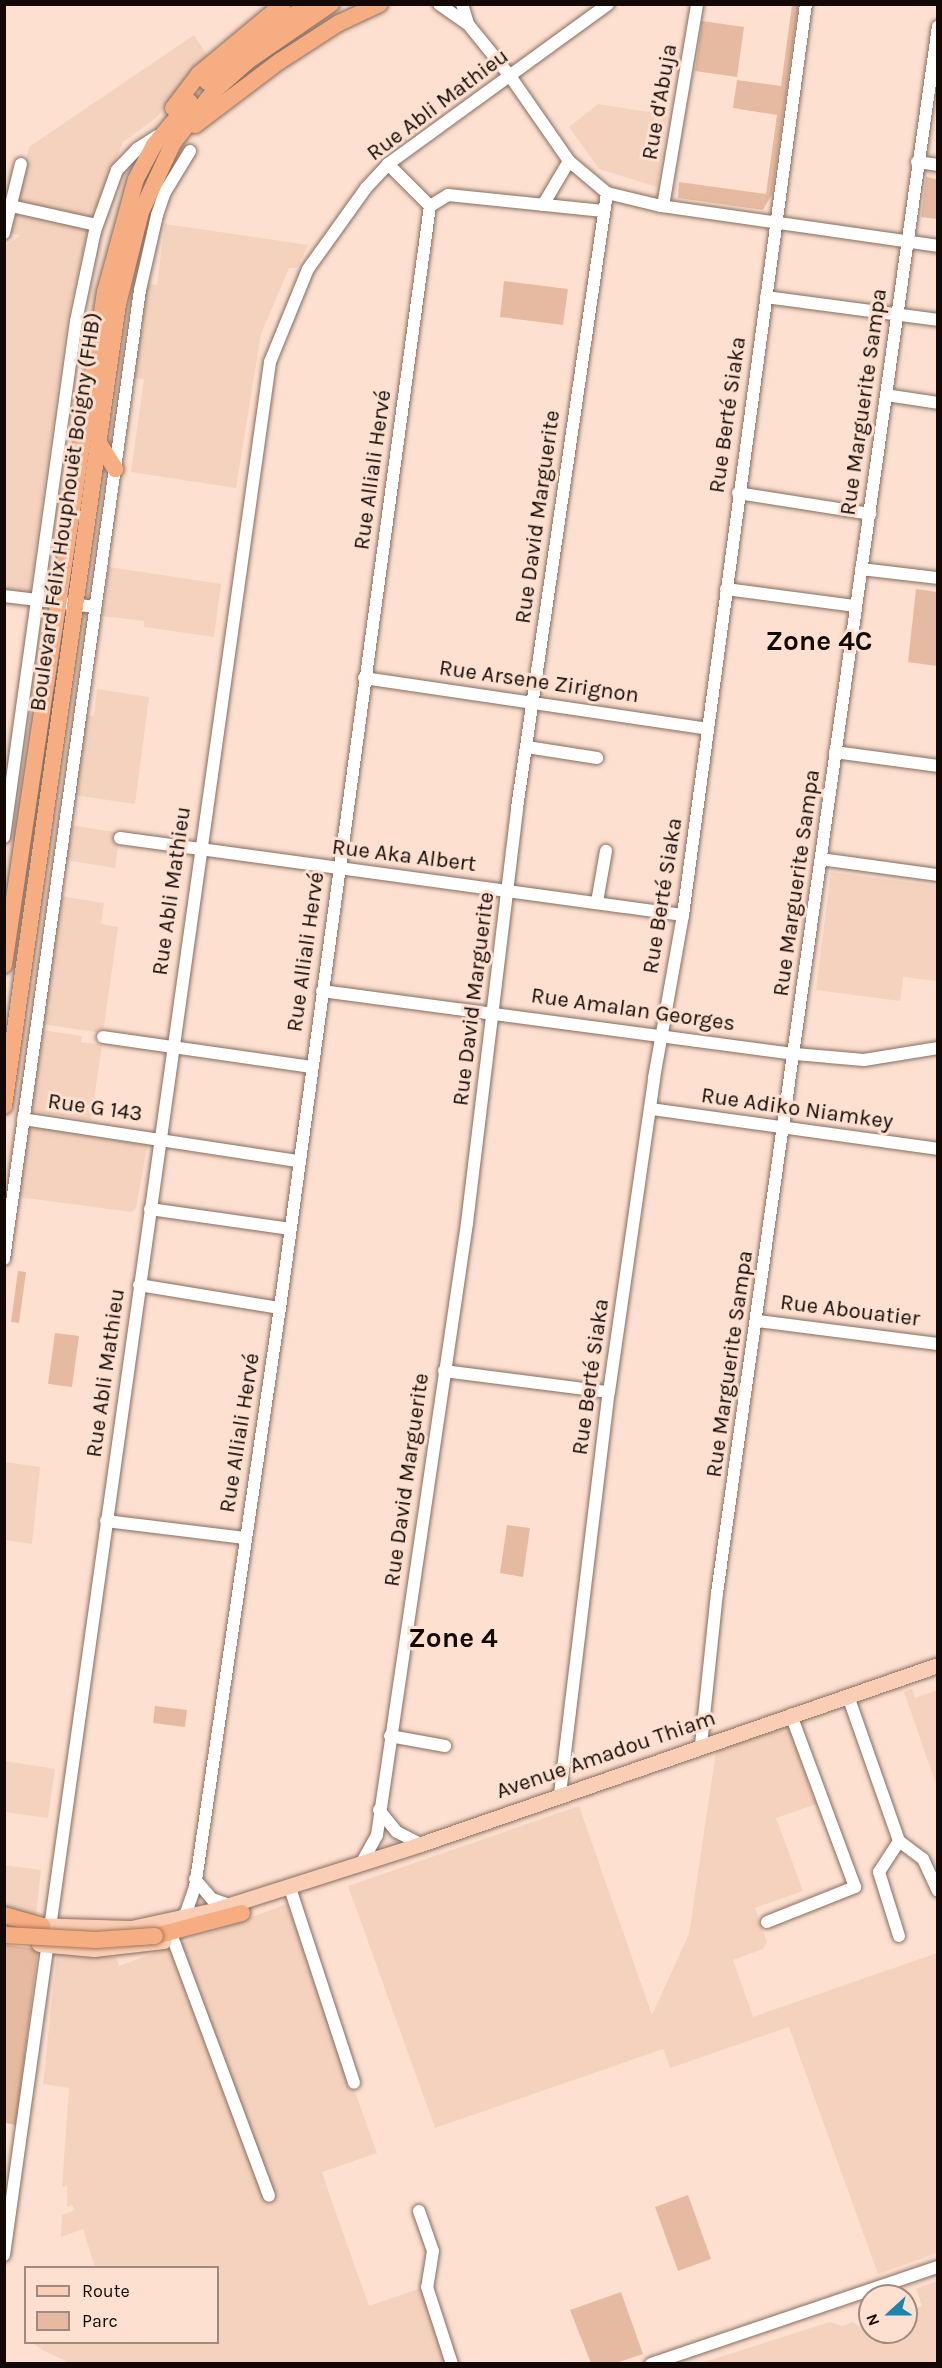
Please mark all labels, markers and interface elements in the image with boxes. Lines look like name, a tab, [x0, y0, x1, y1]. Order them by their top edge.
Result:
street label: Rue d'Abuja	[637, 42, 683, 162]
street label: Rue Abli Mathieu	[362, 43, 514, 167]
street label: Rue Marguerite Sampa	[835, 287, 893, 517]
street label: Boulevard Félix Houphouët Boigny (FHB)	[25, 311, 107, 713]
street label: Rue Berté Siaka	[704, 335, 752, 495]
street label: Rue Alliali Hervé	[349, 388, 397, 552]
street label: Rue David Marguerite	[510, 409, 566, 625]
district label: Zone 4C	[765, 624, 873, 658]
street label: Rue Arsene Zirignon	[437, 655, 641, 709]
street label: Rue Marguerite Sampa	[768, 768, 826, 998]
street label: Rue Abli Mathieu	[147, 805, 197, 977]
street label: Rue Berté Siaka	[638, 816, 688, 976]
street label: Rue Aka Albert	[330, 834, 478, 878]
street label: Rue Alliali Hervé	[282, 870, 330, 1034]
street label: Rue David Marguerite	[448, 891, 500, 1107]
street label: Rue Amalan Georges	[529, 983, 737, 1037]
street label: Rue Adiko Niamkey	[699, 1082, 895, 1136]
street label: Rue G 143	[46, 1088, 144, 1128]
street label: Rue Marguerite Sampa	[701, 1249, 759, 1479]
street label: Rue Abli Mathieu	[81, 1287, 131, 1459]
street label: Rue Abouatier	[779, 1289, 921, 1333]
street label: Rue Berté Siaka	[567, 1297, 615, 1457]
street label: Rue Alliali Hervé	[214, 1351, 266, 1515]
street label: Rue David Marguerite	[379, 1372, 435, 1588]
district label: Zone 4	[408, 1621, 498, 1655]
street label: Avenue Amadou Thiam	[493, 1705, 719, 1805]
legend	[24, 2266, 219, 2344]
text: Route	[82, 2280, 130, 2302]
north arrow	[858, 2284, 918, 2344]
text: Parc	[82, 2310, 118, 2332]
text: N	[862, 2311, 884, 2329]

